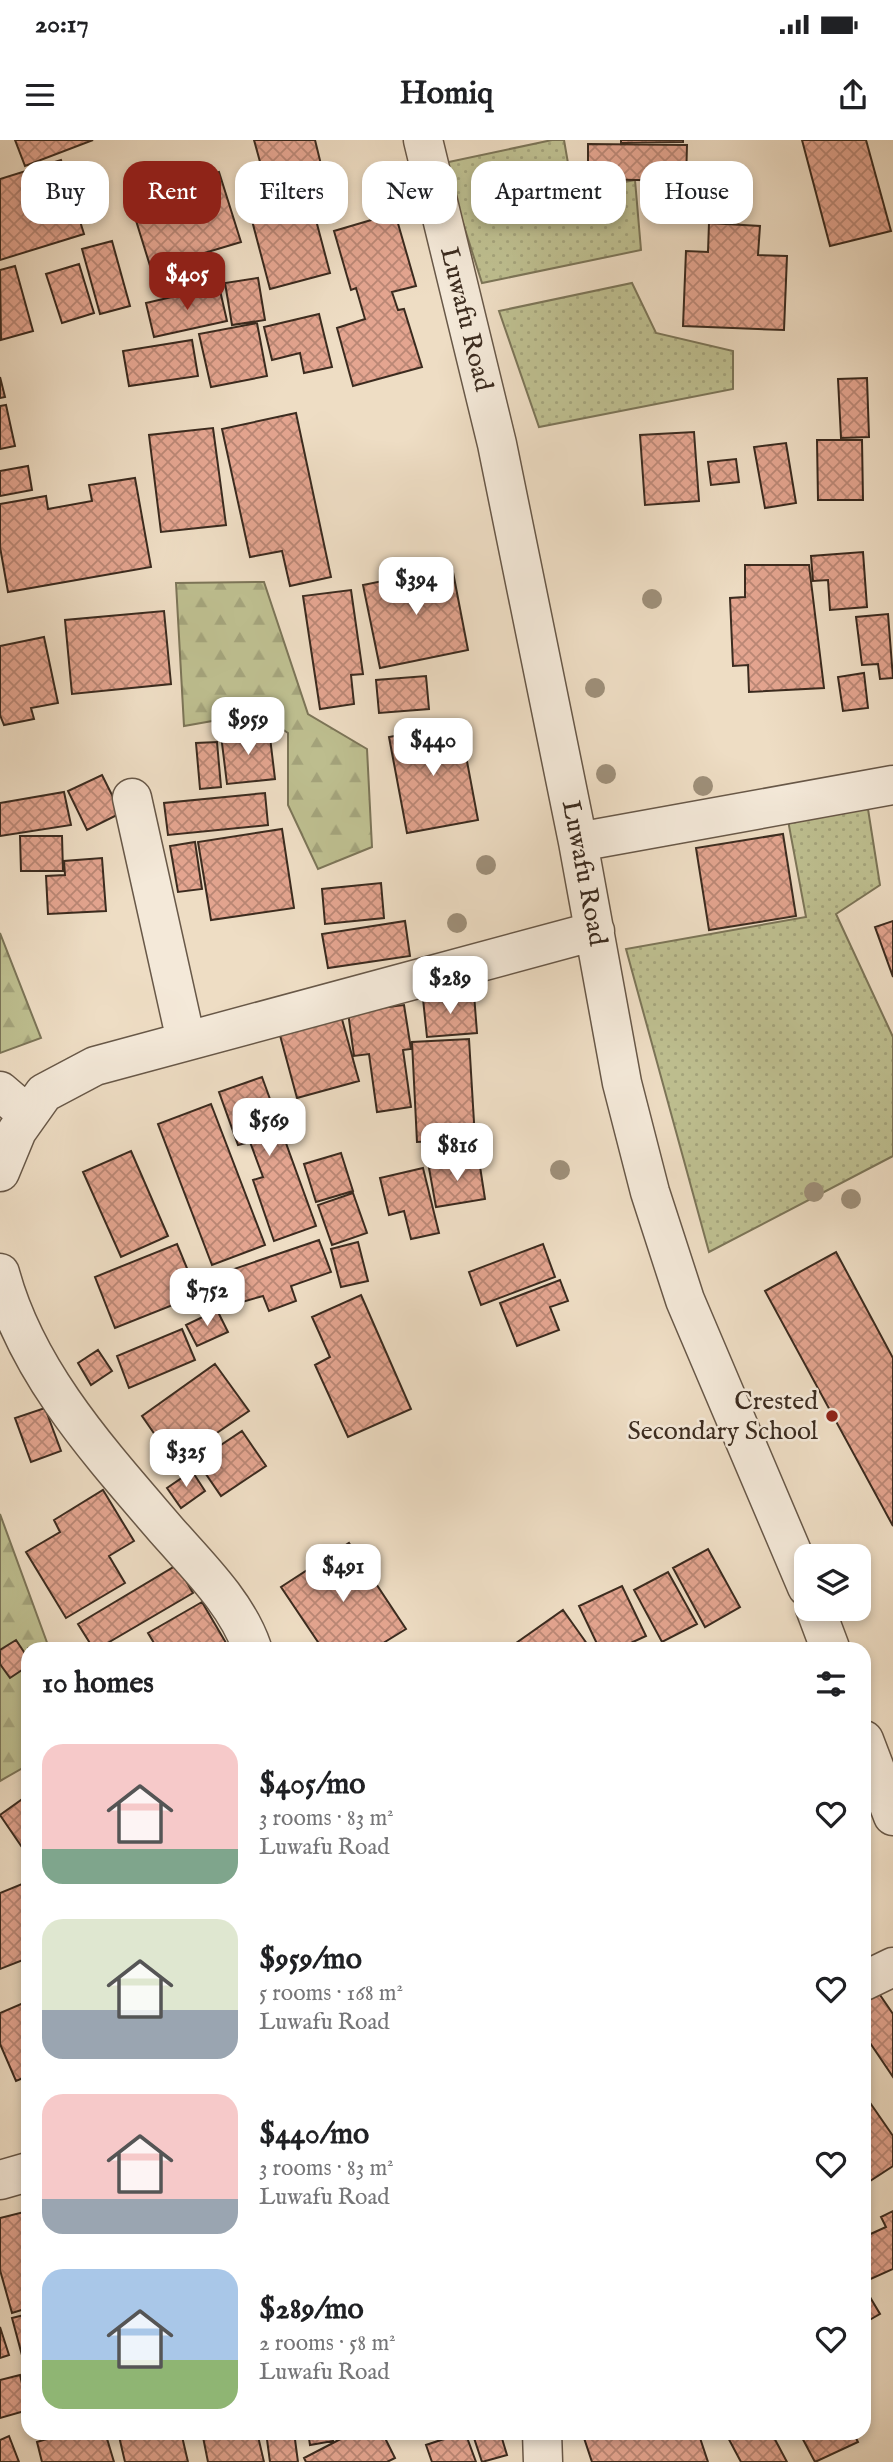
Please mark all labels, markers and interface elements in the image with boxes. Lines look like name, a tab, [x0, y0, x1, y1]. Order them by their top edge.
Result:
text: 20:17	[35, 8, 89, 41]
text: Homiq	[400, 74, 493, 115]
icon: menu	[21, 76, 59, 114]
icon: share	[834, 76, 872, 114]
chip: Buy	[21, 161, 109, 224]
chip: Rent	[123, 161, 221, 224]
chip: Filters	[235, 161, 348, 224]
chip: New	[362, 161, 457, 224]
chip: Apartment	[471, 161, 626, 224]
chip: House	[640, 161, 753, 224]
street label: Luwafu Road	[432, 243, 500, 395]
pin: $405	[146, 253, 228, 312]
text: $405	[165, 260, 209, 289]
pin: $394	[375, 558, 457, 617]
text: $394	[395, 565, 437, 594]
pin: $959	[207, 698, 289, 757]
text: $959	[227, 705, 269, 734]
pin: $440	[392, 718, 474, 778]
text: $440	[410, 726, 456, 755]
street label: Luwafu Road	[554, 797, 614, 949]
pin: $289	[409, 956, 491, 1016]
text: $289	[429, 964, 471, 993]
pin: $569	[228, 1098, 310, 1158]
text: $569	[249, 1106, 289, 1135]
pin: $816	[416, 1124, 498, 1183]
text: $816	[437, 1131, 477, 1160]
pin: $752	[166, 1268, 248, 1328]
text: $752	[186, 1276, 228, 1305]
place label: Crested Secondary School	[627, 1385, 819, 1448]
marker: Crested Secondary School	[824, 1408, 840, 1424]
pin: $325	[145, 1430, 227, 1489]
text: $325	[166, 1437, 206, 1466]
pin: $491	[302, 1544, 384, 1604]
map controls	[794, 1544, 871, 1621]
button: layers	[794, 1544, 871, 1621]
text: $491	[322, 1552, 364, 1581]
text: 10 homes	[42, 1665, 154, 1703]
icon: filters	[812, 1665, 850, 1703]
text: $405/mo	[259, 1766, 365, 1804]
icon: home	[98, 1772, 182, 1856]
icon: heart	[812, 1795, 850, 1833]
text: 3 rooms · 83 m²	[259, 1804, 394, 1833]
text: Luwafu Road	[259, 1833, 390, 1862]
text: $959/mo	[259, 1941, 362, 1979]
icon: home	[98, 1947, 182, 2031]
icon: heart	[812, 1970, 850, 2008]
text: 5 rooms · 168 m²	[259, 1979, 403, 2008]
text: Luwafu Road	[259, 2008, 390, 2037]
text: $440/mo	[259, 2116, 369, 2154]
icon: home	[98, 2122, 182, 2206]
icon: heart	[812, 2145, 850, 2183]
text: 3 rooms · 83 m²	[259, 2154, 394, 2183]
text: Luwafu Road	[259, 2183, 390, 2212]
text: $289/mo	[259, 2291, 364, 2329]
icon: home	[98, 2297, 182, 2381]
icon: heart	[812, 2320, 850, 2358]
text: 2 rooms · 58 m²	[259, 2329, 396, 2358]
text: Luwafu Road	[259, 2358, 390, 2387]

